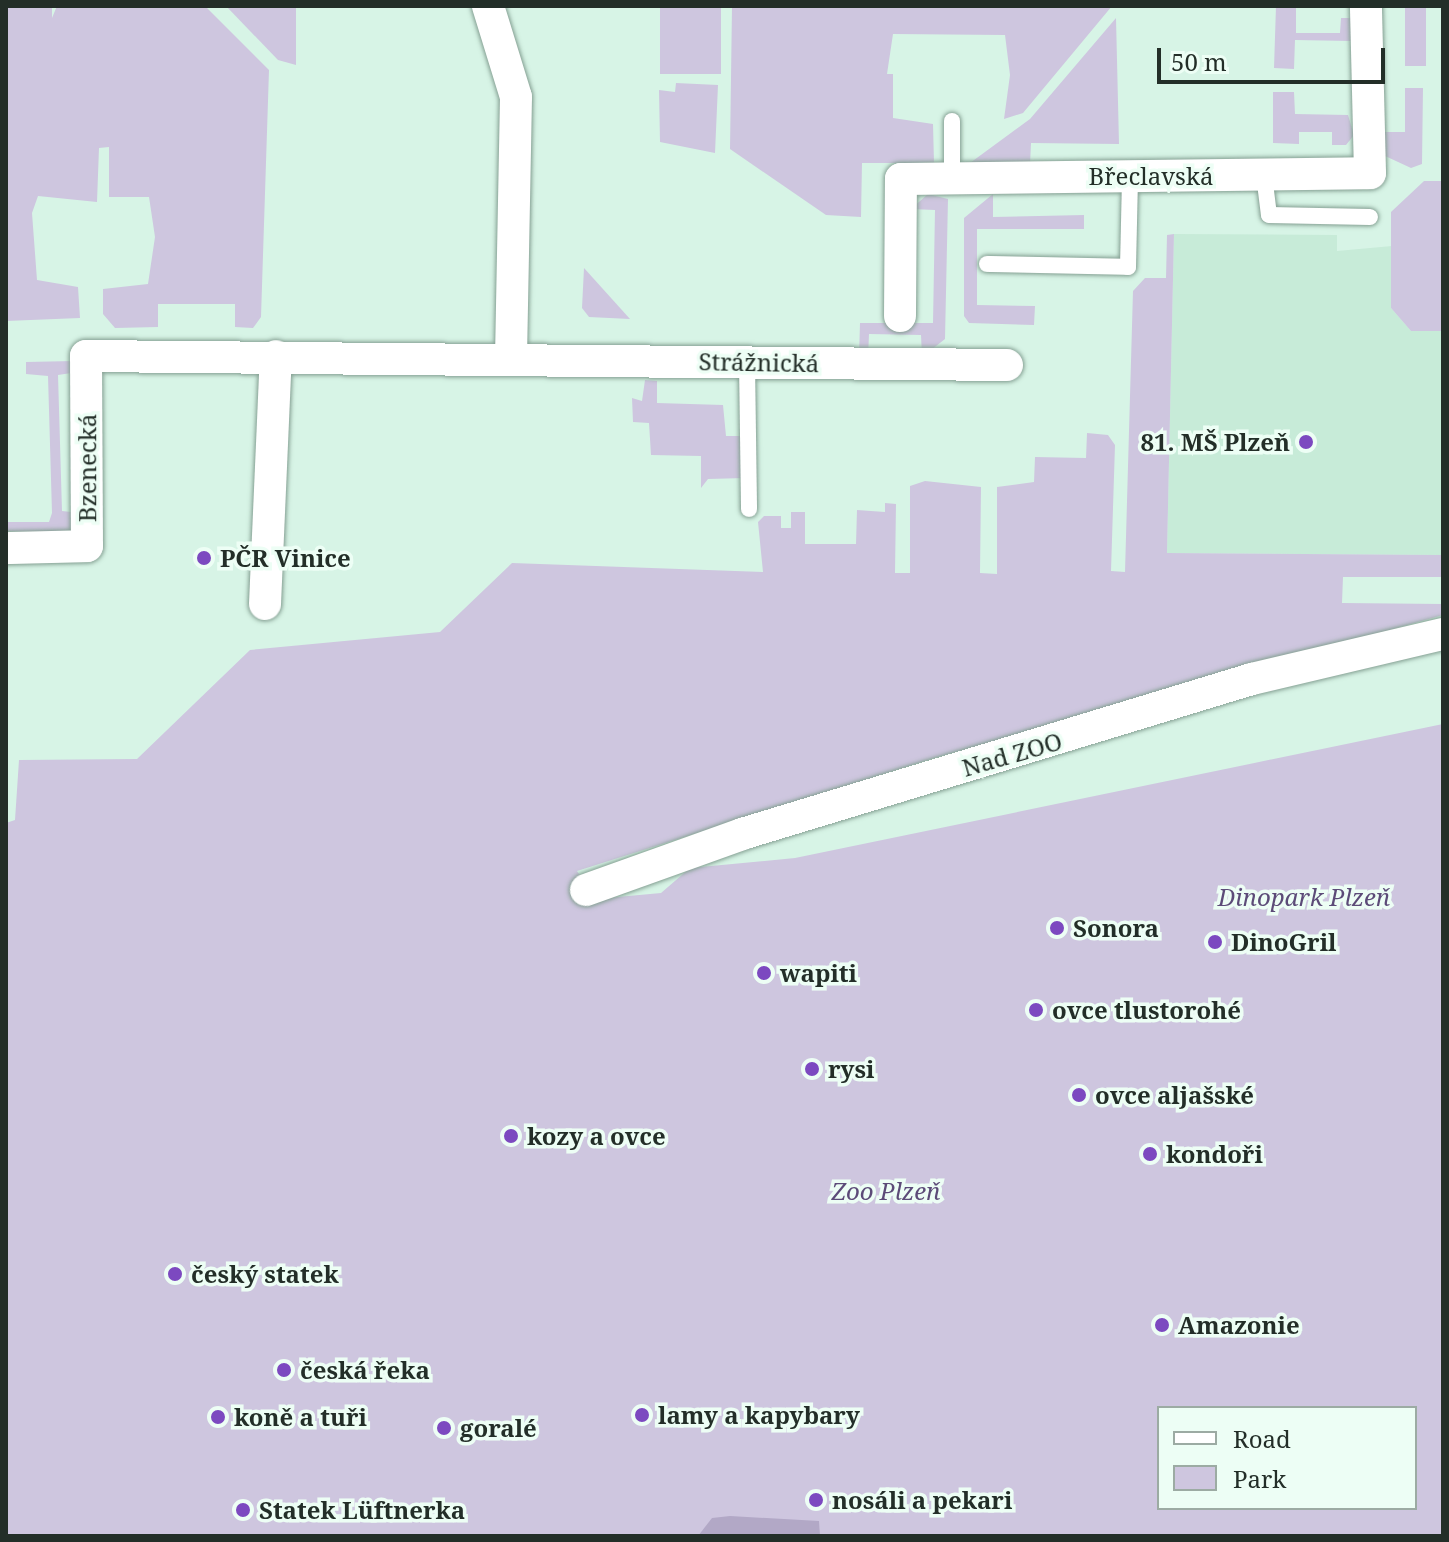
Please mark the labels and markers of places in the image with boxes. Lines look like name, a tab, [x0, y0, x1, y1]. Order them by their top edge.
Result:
place label: 81. MŠ Plzeň	[1140, 428, 1290, 456]
marker: 81. MŠ Plzeň	[1297, 433, 1315, 451]
place label: PČR Vinice	[220, 544, 351, 572]
marker: PČR Vinice	[195, 549, 213, 567]
place label: Sonora	[1073, 914, 1159, 942]
marker: Sonora	[1048, 919, 1066, 937]
place label: DinoGril	[1231, 928, 1337, 956]
marker: DinoGril	[1206, 933, 1224, 951]
place label: wapiti	[780, 959, 857, 987]
marker: wapiti	[755, 964, 773, 982]
place label: ovce tlustorohé	[1052, 996, 1241, 1024]
marker: ovce tlustorohé	[1027, 1001, 1045, 1019]
place label: rysi	[828, 1055, 874, 1083]
marker: rysi	[803, 1060, 821, 1078]
place label: ovce aljašské	[1095, 1081, 1254, 1109]
marker: ovce aljašské	[1070, 1086, 1088, 1104]
place label: kozy a ovce	[527, 1122, 666, 1150]
marker: kozy a ovce	[502, 1127, 520, 1145]
place label: kondoři	[1166, 1140, 1263, 1168]
marker: kondoři	[1141, 1145, 1159, 1163]
place label: český statek	[191, 1260, 339, 1288]
marker: český statek	[166, 1265, 184, 1283]
place label: Amazonie	[1178, 1311, 1300, 1339]
marker: Amazonie	[1153, 1316, 1171, 1334]
place label: česká řeka	[300, 1356, 430, 1384]
marker: česká řeka	[275, 1361, 293, 1379]
place label: lamy a kapybary	[658, 1401, 860, 1429]
place label: koně a tuři	[234, 1403, 367, 1431]
marker: lamy a kapybary	[633, 1406, 651, 1424]
marker: koně a tuři	[209, 1408, 227, 1426]
place label: goralé	[460, 1414, 537, 1442]
marker: goralé	[435, 1419, 453, 1437]
place label: nosáli a pekari	[832, 1486, 1012, 1514]
marker: nosáli a pekari	[807, 1491, 825, 1509]
place label: Statek Lüftnerka	[259, 1496, 465, 1524]
marker: Statek Lüftnerka	[234, 1501, 252, 1519]

